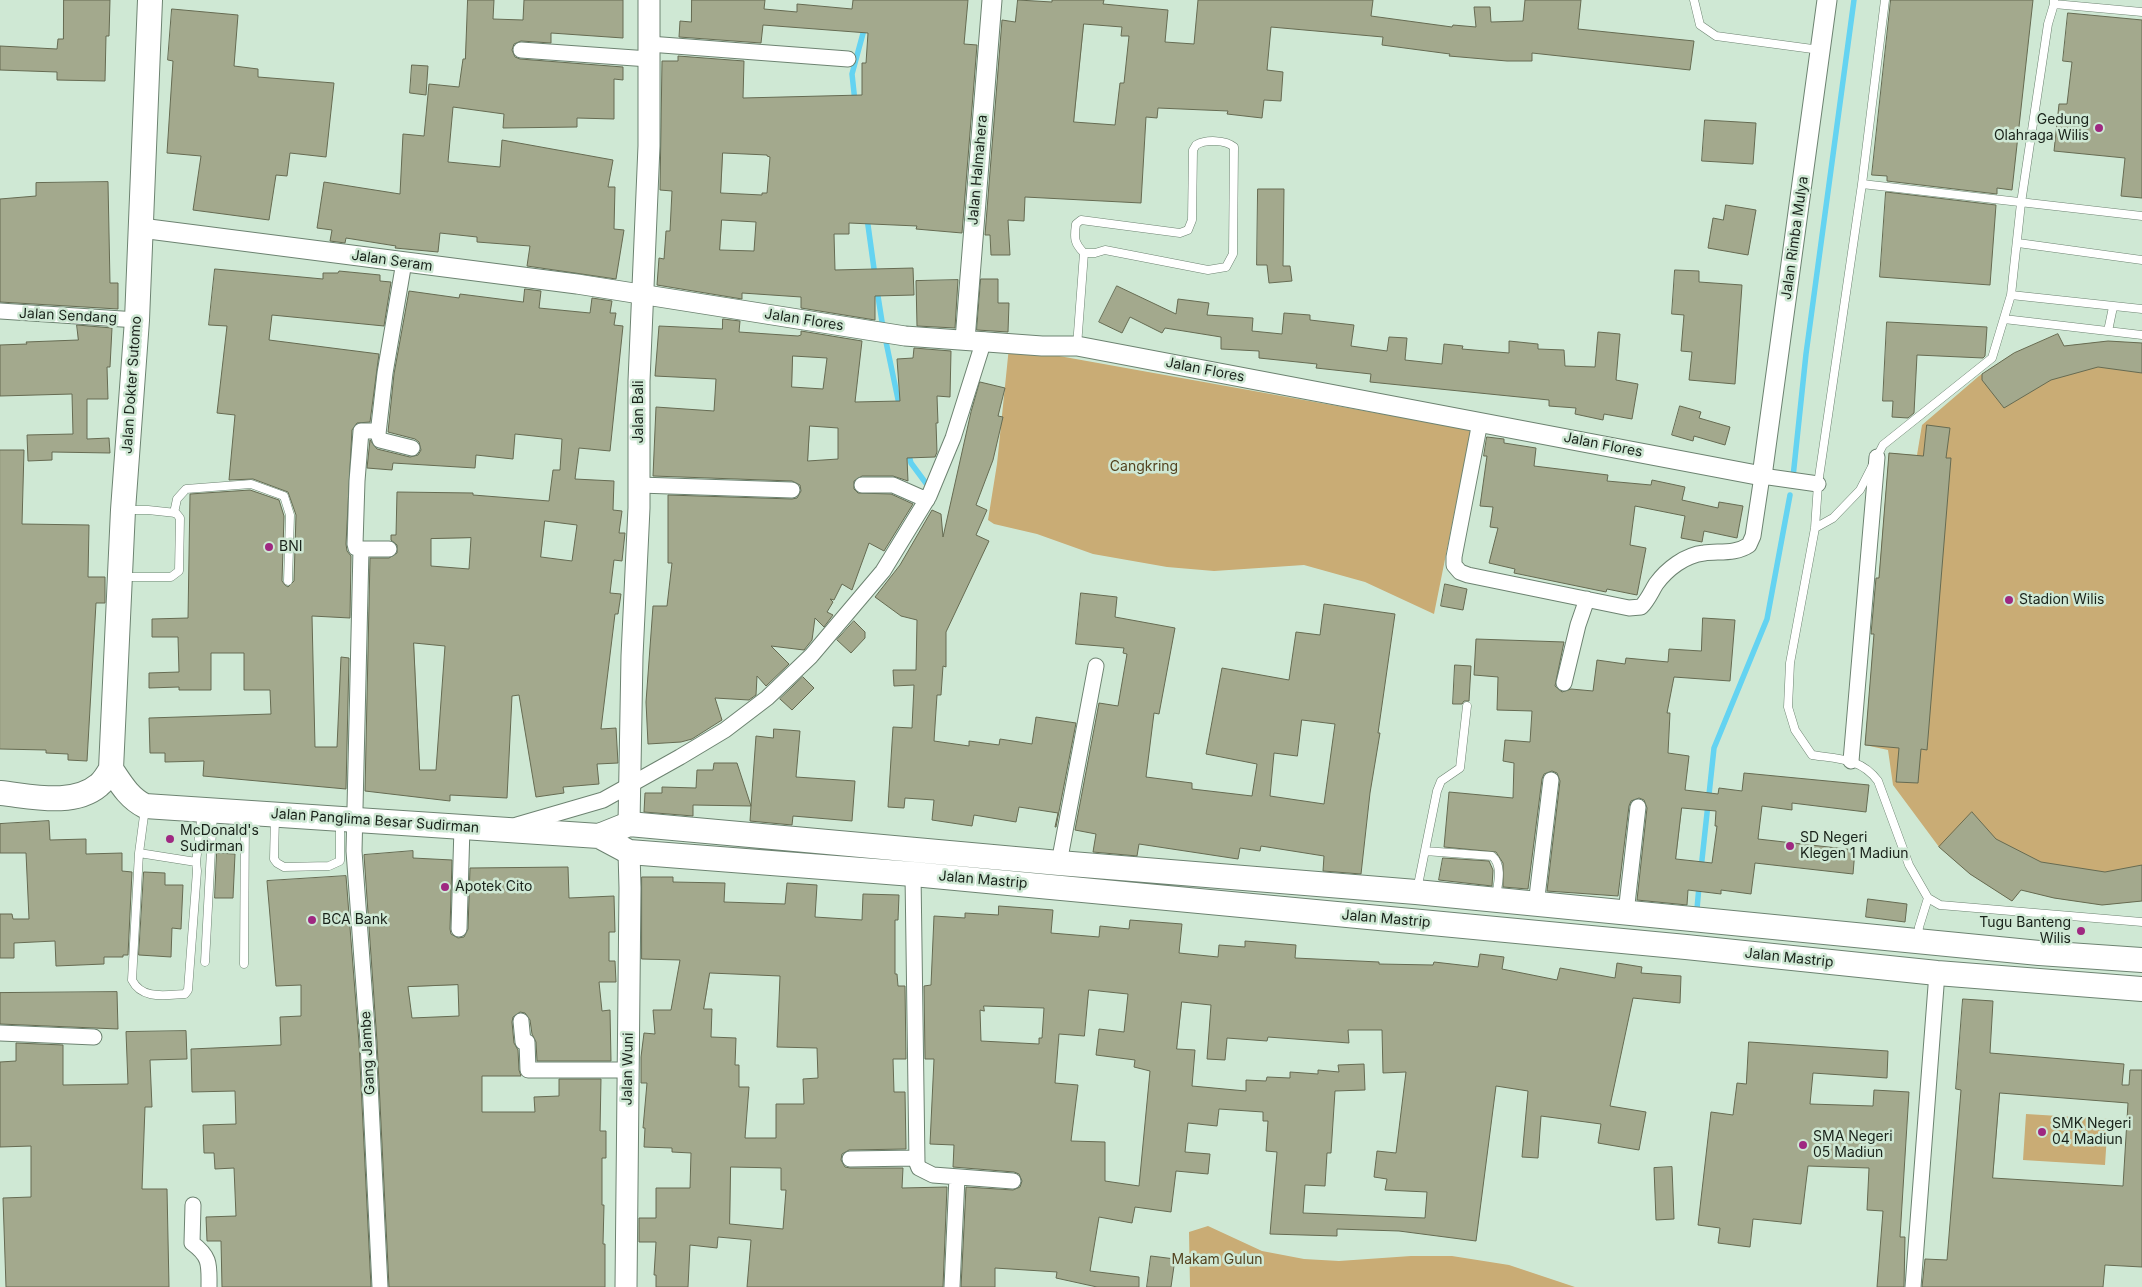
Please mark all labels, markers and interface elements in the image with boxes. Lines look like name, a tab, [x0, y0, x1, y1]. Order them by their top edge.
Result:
place label: Gedung Olahraga Wilis	[1994, 112, 2089, 144]
street label: Jalan Halmahera	[965, 114, 991, 226]
marker: Gedung Olahraga Wilis	[2093, 122, 2105, 134]
street label: Jalan Rimba Mulya	[1778, 175, 1812, 301]
street label: Jalan Seram	[350, 247, 434, 275]
street label: Jalan Sendang	[19, 305, 117, 327]
street label: Jalan Flores	[763, 305, 845, 335]
street label: Jalan Dokter Sutomo	[119, 316, 145, 454]
street label: Jalan Flores	[1164, 354, 1246, 386]
street label: Jalan Bali	[631, 380, 647, 444]
street label: Jalan Flores	[1562, 429, 1644, 461]
park label: Cangkring	[1110, 459, 1178, 475]
place label: BNI	[279, 539, 302, 555]
marker: BNI	[263, 541, 275, 553]
place label: Stadion Wilis	[2019, 592, 2104, 608]
marker: Stadion Wilis	[2003, 594, 2015, 606]
street label: Jalan Panglima Besar Sudirman	[270, 805, 480, 837]
place label: McDonald's Sudirman	[180, 823, 259, 856]
place label: SD Negeri Klegen 1 Madiun	[1800, 830, 1909, 862]
marker: McDonald's Sudirman	[164, 833, 176, 845]
marker: SD Negeri Klegen 1 Madiun	[1784, 840, 1796, 852]
street label: Jalan Mastrip	[938, 868, 1028, 892]
place label: Apotek Cito	[455, 879, 532, 895]
marker: Apotek Cito	[439, 881, 451, 893]
street label: Jalan Mastrip	[1341, 907, 1431, 931]
place label: BCA Bank	[322, 912, 388, 928]
marker: BCA Bank	[306, 914, 318, 926]
place label: Tugu Banteng Wilis	[1979, 915, 2071, 948]
marker: Tugu Banteng Wilis	[2075, 925, 2087, 937]
street label: Jalan Mastrip	[1744, 945, 1834, 971]
street label: Gang Jambe	[357, 1011, 379, 1095]
street label: Jalan Wuni	[619, 1032, 637, 1106]
place label: SMK Negeri 04 Madiun	[2052, 1116, 2131, 1148]
marker: SMK Negeri 04 Madiun	[2036, 1126, 2048, 1138]
place label: SMA Negeri 05 Madiun	[1813, 1129, 1893, 1162]
marker: SMA Negeri 05 Madiun	[1797, 1139, 1809, 1151]
park label: Makam Gulun	[1172, 1252, 1262, 1268]

